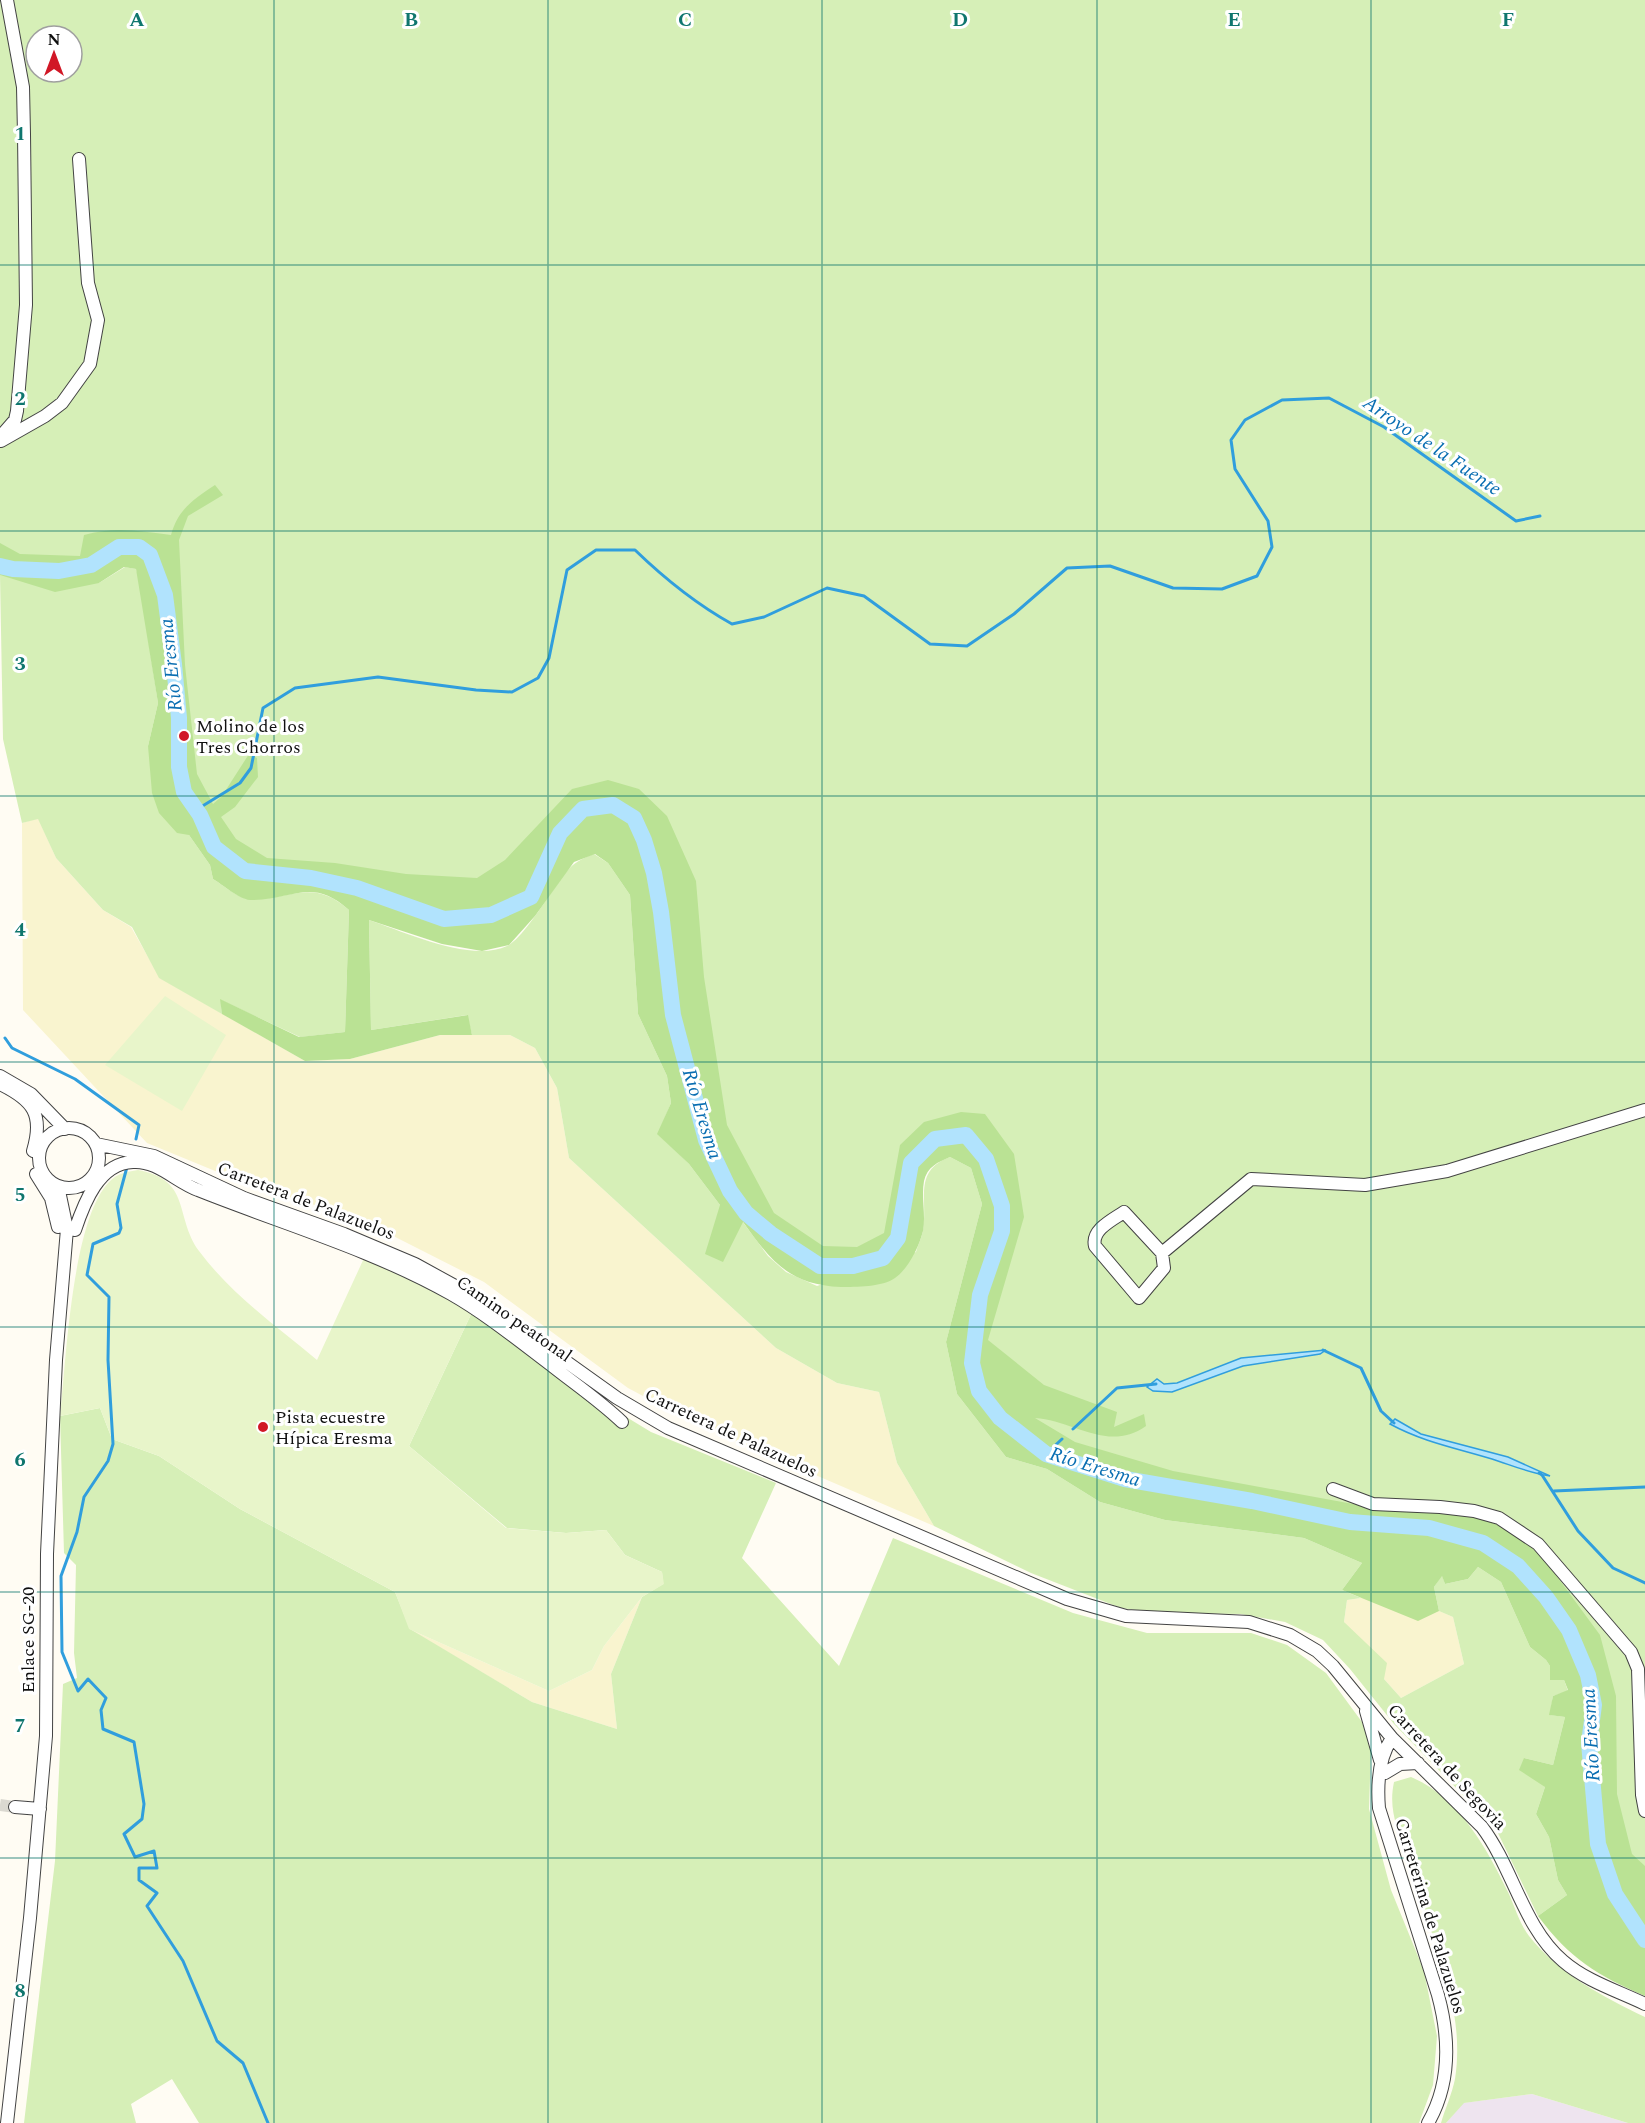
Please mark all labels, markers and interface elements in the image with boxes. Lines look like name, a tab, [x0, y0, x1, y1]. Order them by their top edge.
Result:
text: A	[129, 5, 145, 35]
text: B	[404, 5, 418, 35]
text: C	[678, 5, 692, 35]
text: D	[952, 5, 968, 35]
text: E	[1227, 5, 1241, 35]
text: F	[1502, 5, 1514, 35]
north arrow	[24, 24, 84, 84]
text: N	[47, 28, 61, 52]
text: 1	[14, 119, 26, 149]
text: 2	[14, 384, 26, 414]
water label: Arroyo de la Fuente	[1356, 388, 1508, 504]
water label: Río Eresma	[151, 617, 191, 713]
text: 3	[14, 649, 26, 679]
place label: Molino de los Tres Chorros	[196, 713, 305, 761]
marker: Molino de los Tres Chorros	[177, 729, 191, 743]
text: 4	[14, 915, 26, 945]
water label: Río Eresma	[674, 1065, 730, 1163]
street label: Carretera de Palazuelos	[213, 1155, 399, 1247]
text: 5	[14, 1180, 26, 1210]
street label: Camino peatonal	[451, 1269, 577, 1369]
street label: Carretera de Palazuelos	[640, 1381, 822, 1485]
place label: Pista ecuestre Hípica Eresma	[275, 1404, 393, 1452]
marker: Pista ecuestre Hípica Eresma	[256, 1420, 270, 1434]
water label: Río Eresma	[1046, 1439, 1144, 1495]
text: 6	[14, 1445, 26, 1475]
street label: Enlace SG-20	[15, 1587, 42, 1693]
water label: Río Eresma	[1574, 1688, 1608, 1782]
street label: Carretera de Segovia	[1381, 1697, 1513, 1837]
text: 7	[14, 1711, 26, 1741]
street label: Carreterina de Palazuelos	[1387, 1815, 1473, 2017]
text: 8	[14, 1976, 26, 2006]

